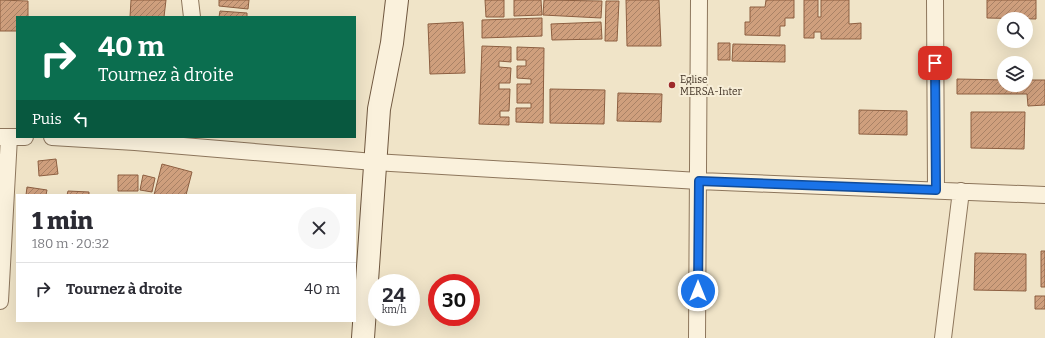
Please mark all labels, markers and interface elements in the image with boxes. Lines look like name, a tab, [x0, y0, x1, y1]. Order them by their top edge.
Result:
map controls	[997, 12, 1033, 92]
button: search	[997, 12, 1033, 48]
text: 40 m	[98, 30, 165, 63]
icon: right	[32, 32, 84, 84]
pin	[918, 46, 952, 80]
icon: arrive	[924, 52, 946, 74]
button: layers	[997, 56, 1033, 92]
text: Tournez à droite	[98, 64, 234, 86]
place label: Eglise MERSA-Inter	[680, 74, 743, 98]
marker: Eglise MERSA-Inter	[667, 80, 677, 90]
icon: left	[70, 108, 92, 130]
text: Puis	[32, 110, 62, 128]
text: 1 min	[32, 207, 93, 235]
button: close	[298, 207, 340, 249]
text: 180 m · 20:32	[32, 236, 109, 251]
position arrow	[677, 270, 719, 312]
speed limit sign: 30	[428, 274, 480, 326]
icon: right	[32, 278, 54, 300]
text: Tournez à droite	[66, 280, 182, 298]
text: 40 m	[304, 280, 340, 298]
text: 24	[382, 283, 406, 307]
text: km/h	[382, 304, 406, 316]

